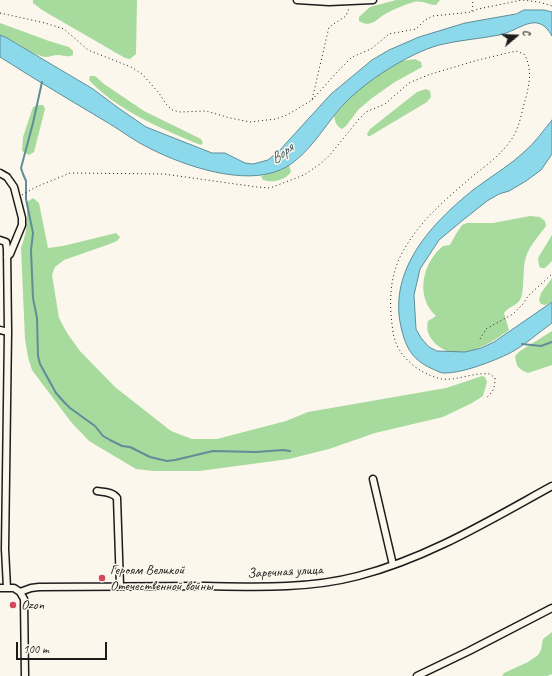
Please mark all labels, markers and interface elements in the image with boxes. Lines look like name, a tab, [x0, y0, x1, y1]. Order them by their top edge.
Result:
north arrow	[496, 16, 536, 56]
text: С	[520, 27, 535, 37]
water label: Воря	[267, 140, 297, 168]
place label: Героям Великой Отечественной войны	[110, 562, 213, 594]
street label: Заречная улица	[247, 562, 323, 582]
marker: Героям Великой Отечественной войны	[97, 573, 107, 583]
place label: Ozon	[21, 597, 44, 613]
marker: Ozon	[8, 600, 18, 610]
scale bar	[18, 634, 109, 660]
text: 100 m	[23, 641, 49, 657]

